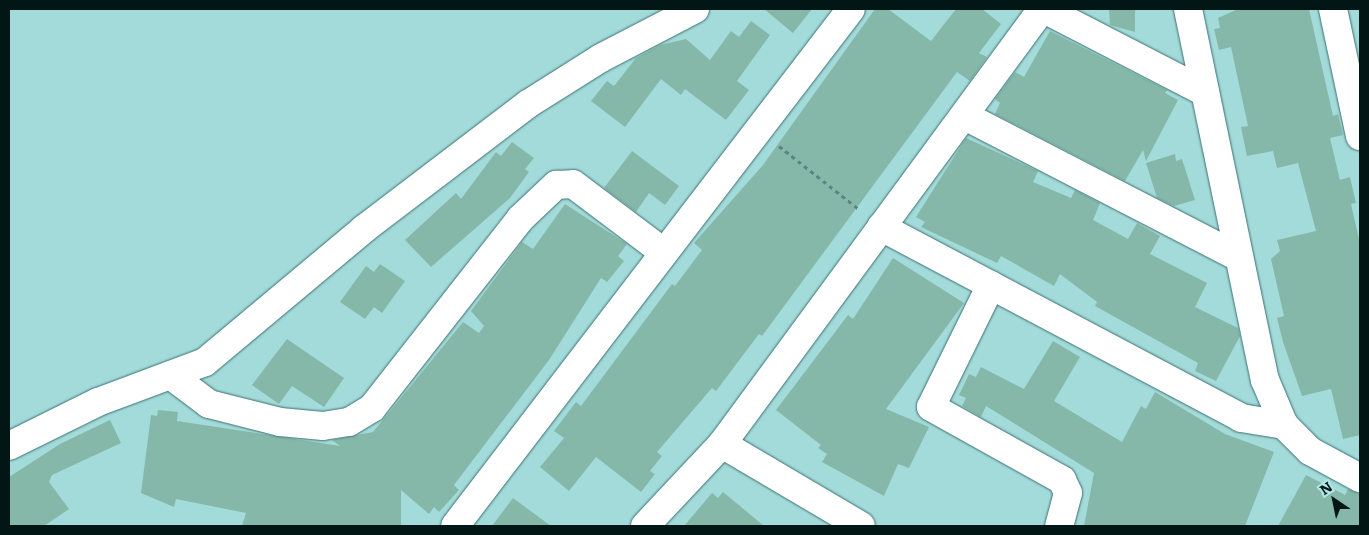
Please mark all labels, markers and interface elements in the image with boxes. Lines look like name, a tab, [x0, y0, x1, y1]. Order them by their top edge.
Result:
north arrow	[1309, 475, 1359, 525]
text: N	[1315, 476, 1336, 499]

